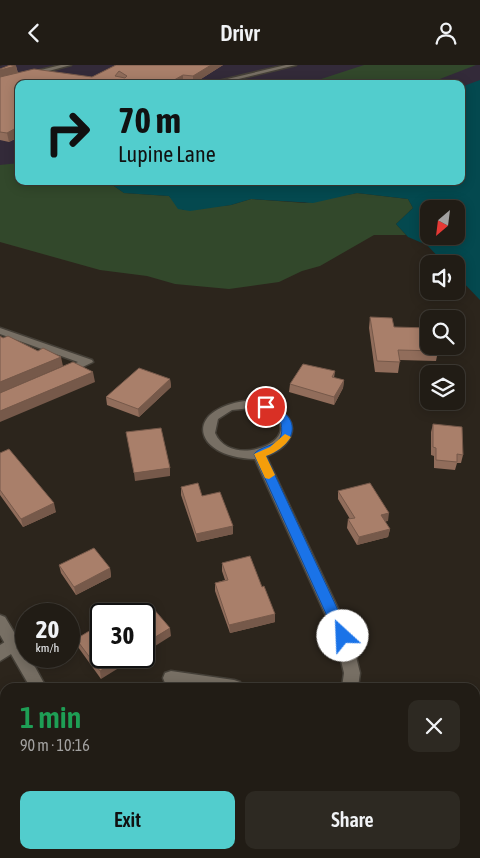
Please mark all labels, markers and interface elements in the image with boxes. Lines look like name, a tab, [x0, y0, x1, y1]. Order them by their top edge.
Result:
icon: back	[20, 19, 48, 47]
icon: person	[432, 19, 460, 47]
text: Drivr	[220, 20, 260, 46]
icon: right	[35, 100, 100, 165]
text: 70 m	[118, 100, 181, 140]
text: Lupine Lane	[118, 141, 216, 167]
north arrow	[420, 200, 465, 245]
map controls	[420, 200, 465, 410]
button: sound	[420, 255, 465, 300]
button: search	[420, 310, 465, 355]
button: layers	[420, 365, 465, 410]
pin	[245, 386, 287, 428]
icon: arrive	[252, 393, 280, 421]
speed limit sign: 30	[90, 603, 155, 668]
position arrow	[316, 609, 368, 661]
text: 20	[36, 615, 59, 643]
text: km/h	[36, 641, 59, 655]
text: 1 min	[20, 700, 81, 734]
button: close	[408, 700, 460, 752]
text: 90 m · 10:16	[20, 736, 90, 754]
button: Exit	[20, 791, 235, 849]
button: Share	[245, 791, 460, 849]

